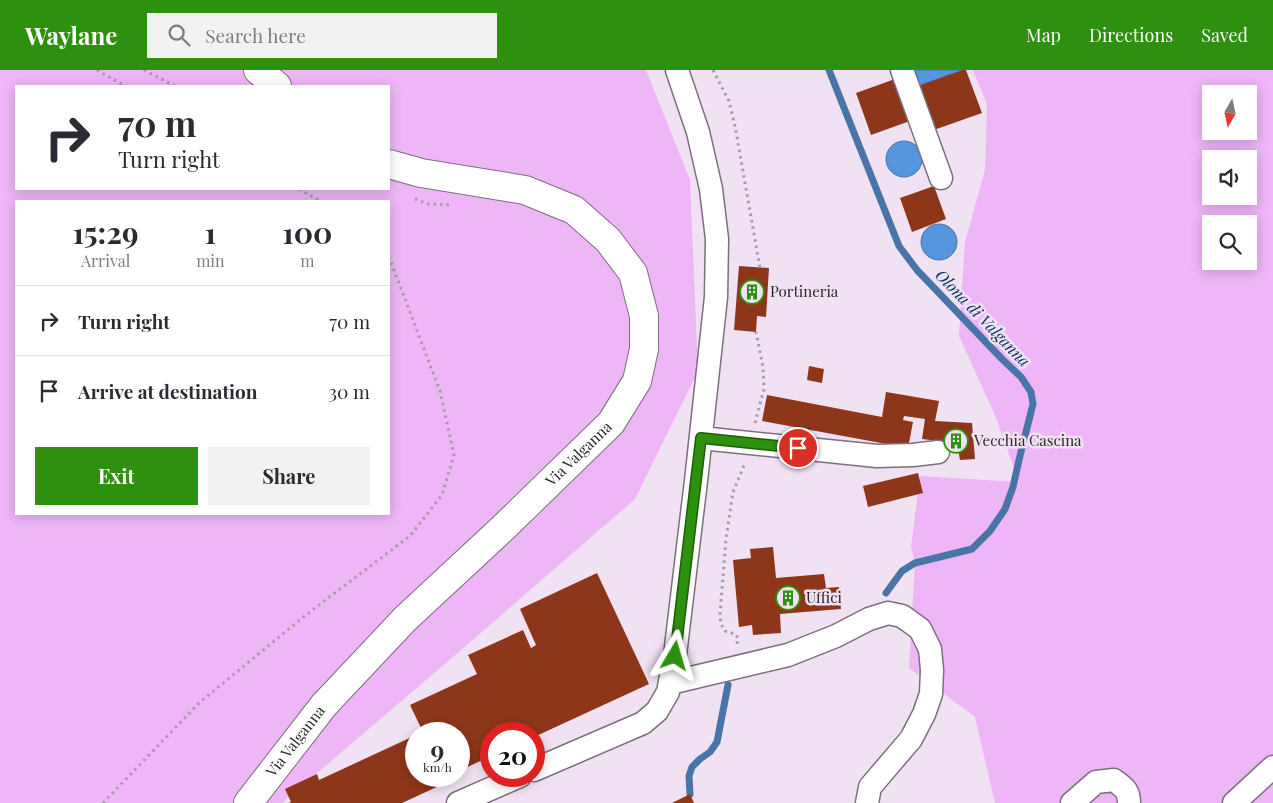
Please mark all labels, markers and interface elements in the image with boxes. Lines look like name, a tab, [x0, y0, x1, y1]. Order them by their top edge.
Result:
search box	[147, 13, 497, 58]
text: Waylane	[25, 19, 117, 51]
icon: search	[165, 21, 193, 49]
text: Search here	[205, 22, 306, 48]
text: Map	[1026, 23, 1061, 47]
text: Directions	[1089, 23, 1173, 47]
text: Saved	[1201, 23, 1248, 47]
north arrow	[1202, 85, 1258, 140]
map controls	[1202, 85, 1257, 270]
text: 70 m	[118, 99, 196, 146]
icon: right	[35, 105, 100, 170]
text: Turn right	[118, 144, 220, 174]
button: sound	[1202, 150, 1257, 205]
text: 15:29	[73, 212, 139, 252]
text: 1	[205, 212, 216, 252]
text: 100	[282, 212, 332, 252]
button: search	[1202, 215, 1257, 270]
text: Arrival	[81, 250, 130, 271]
text: min	[196, 250, 225, 271]
text: m	[300, 250, 314, 271]
water label: Olona di Valganna	[931, 264, 1035, 371]
building icon: Portineria	[739, 279, 765, 305]
place label: Portineria	[770, 281, 839, 301]
icon: right	[35, 307, 63, 335]
text: Turn right	[78, 308, 170, 334]
text: 70 m	[329, 308, 370, 334]
icon: arrive	[35, 377, 63, 405]
text: Arrive at destination	[78, 378, 258, 404]
text: 30 m	[328, 378, 370, 404]
street label: Via Valganna	[540, 416, 616, 491]
pin	[777, 427, 819, 469]
building icon: Vecchia Cascina	[943, 428, 969, 454]
place label: Vecchia Cascina	[973, 430, 1082, 450]
icon: arrive	[784, 434, 812, 462]
button: Exit	[35, 447, 198, 505]
button: Share	[208, 447, 370, 505]
building icon: Uffici	[775, 585, 801, 611]
place label: Uffici	[806, 587, 843, 607]
position arrow	[648, 629, 700, 681]
street label: Via Valganna	[260, 701, 329, 781]
speed limit sign: 20	[480, 722, 545, 787]
text: 9	[431, 732, 444, 765]
text: km/h	[423, 759, 452, 775]

